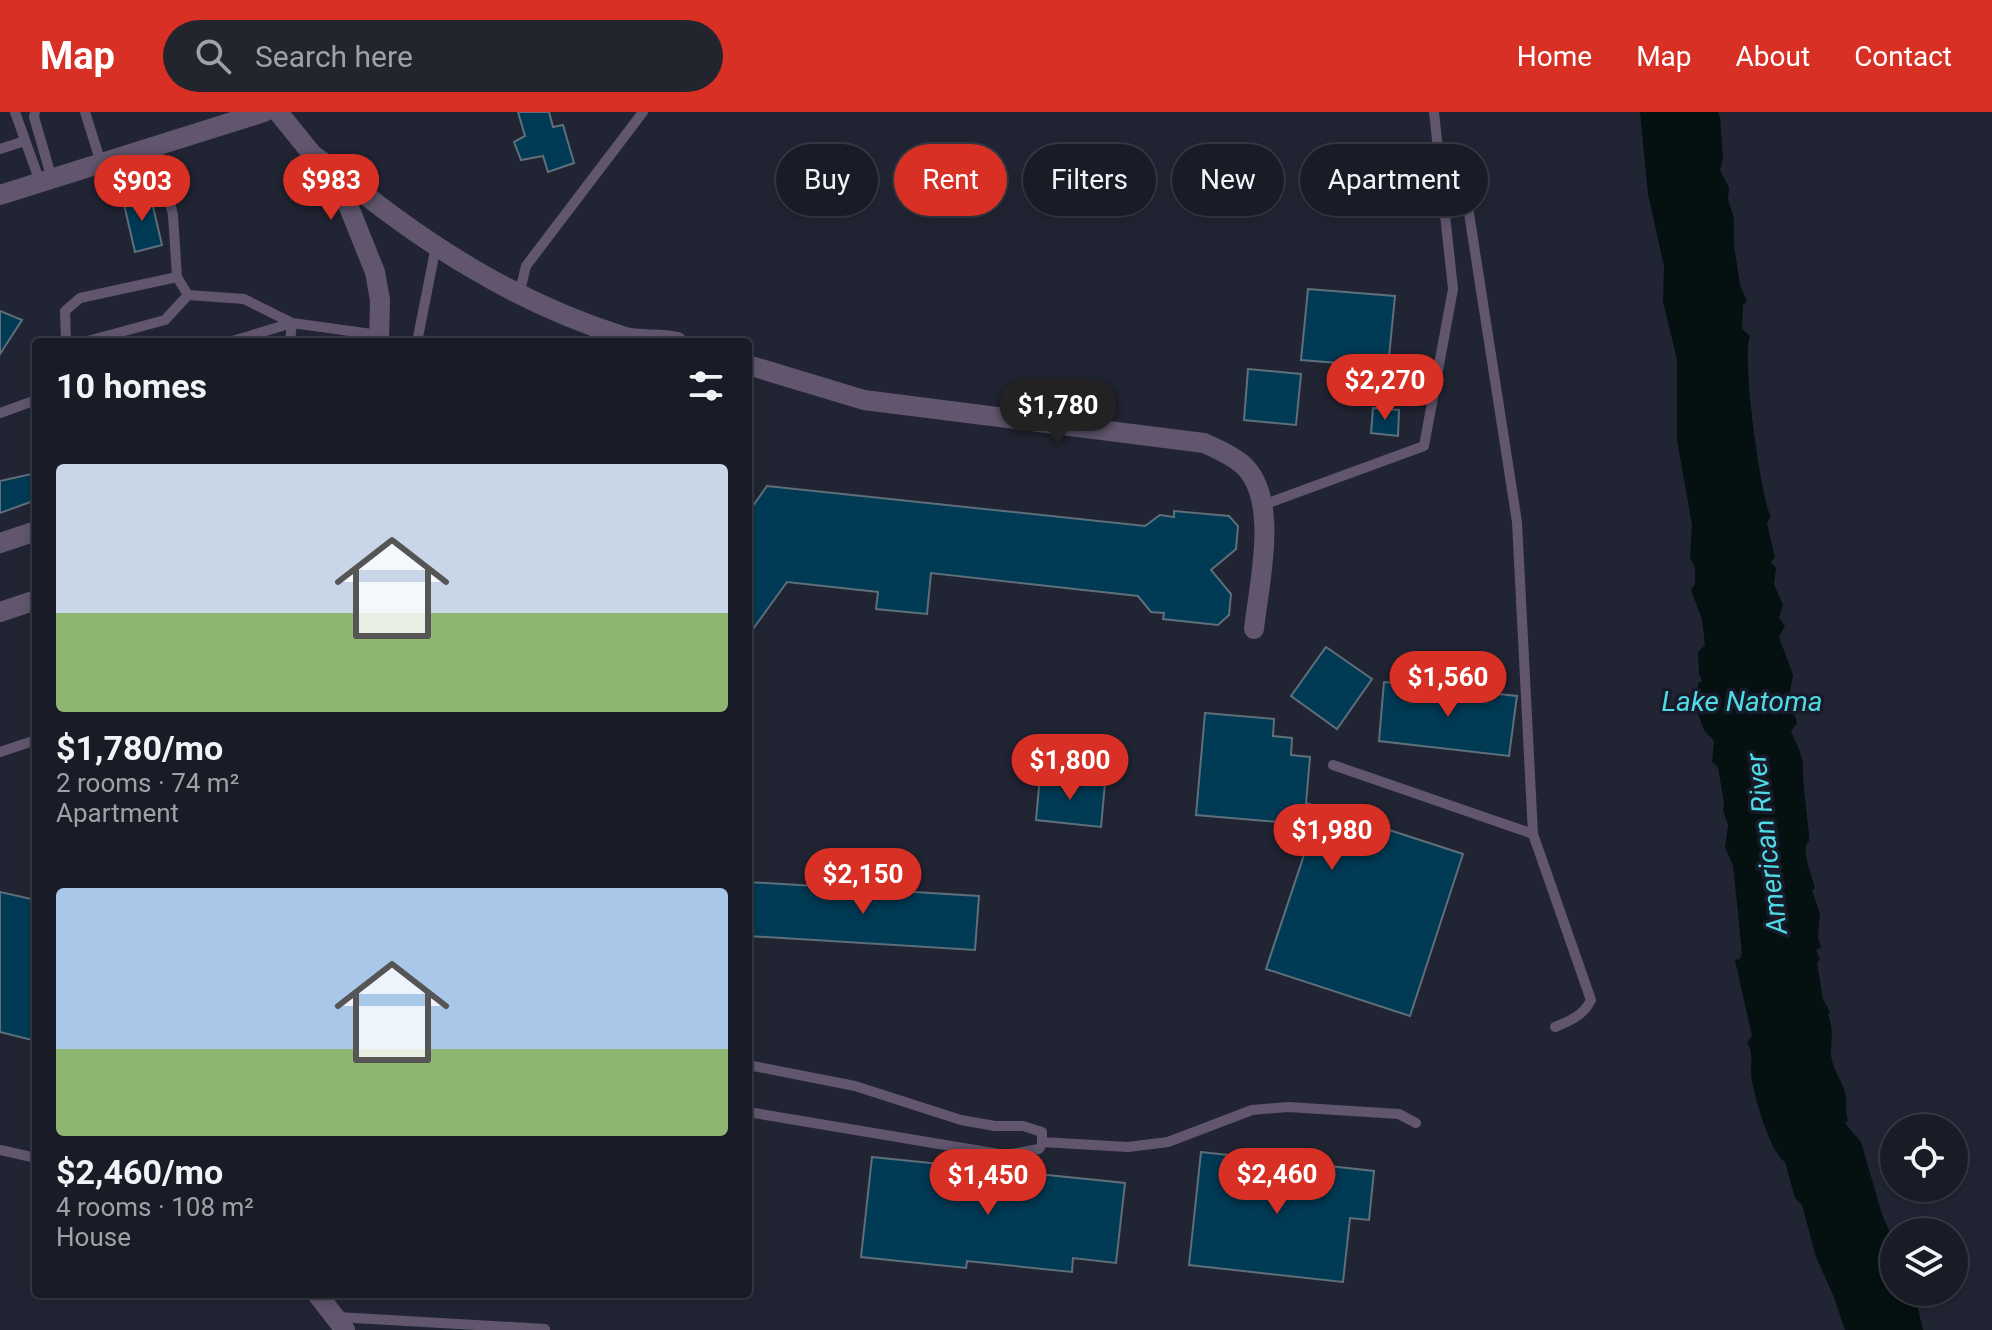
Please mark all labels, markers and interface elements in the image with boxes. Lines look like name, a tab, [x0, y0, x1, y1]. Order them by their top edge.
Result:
search box	[163, 20, 723, 92]
text: Map	[40, 34, 115, 78]
icon: search	[191, 34, 235, 78]
text: Search here	[255, 39, 413, 74]
text: Home	[1517, 40, 1592, 73]
text: Map	[1636, 40, 1692, 73]
text: About	[1736, 40, 1810, 73]
text: Contact	[1854, 40, 1952, 73]
chip: Buy	[776, 144, 878, 216]
chip: Rent	[894, 144, 1007, 216]
chip: Filters	[1023, 144, 1156, 216]
chip: New	[1172, 144, 1284, 216]
chip: Apartment	[1300, 144, 1488, 216]
pin: $983	[284, 154, 378, 222]
pin: $903	[95, 155, 189, 223]
text: $983	[301, 165, 361, 195]
text: $903	[112, 166, 172, 196]
pin: $2,270	[1320, 354, 1450, 422]
icon: filters	[684, 364, 728, 408]
text: $2,270	[1345, 365, 1425, 395]
text: 10 homes	[56, 366, 207, 406]
pin: $1,780	[993, 379, 1123, 447]
text: $1,780	[1018, 390, 1098, 420]
icon: home	[320, 516, 464, 660]
pin: $1,560	[1383, 651, 1513, 719]
text: $1,560	[1408, 662, 1488, 692]
water label: Lake Natoma	[1661, 685, 1823, 718]
text: $1,780/mo	[56, 728, 223, 768]
pin: $1,800	[1005, 734, 1135, 802]
text: $1,800	[1030, 745, 1110, 775]
water label: American River	[1739, 751, 1794, 939]
text: 2 rooms · 74 m²	[56, 768, 239, 798]
text: Apartment	[56, 798, 179, 828]
pin: $1,980	[1267, 804, 1397, 872]
text: $1,980	[1292, 815, 1372, 845]
pin: $2,150	[798, 848, 928, 916]
text: $2,150	[823, 859, 903, 889]
icon: home	[320, 940, 464, 1084]
map controls	[1880, 1114, 1968, 1306]
button: locate	[1880, 1114, 1968, 1202]
pin: $2,460	[1212, 1148, 1342, 1216]
pin: $1,450	[923, 1149, 1053, 1217]
text: $2,460/mo	[56, 1152, 223, 1192]
text: $2,460	[1237, 1159, 1317, 1189]
text: $1,450	[948, 1160, 1028, 1190]
text: 4 rooms · 108 m²	[56, 1192, 254, 1222]
button: layers	[1880, 1218, 1968, 1306]
text: House	[56, 1222, 131, 1252]

